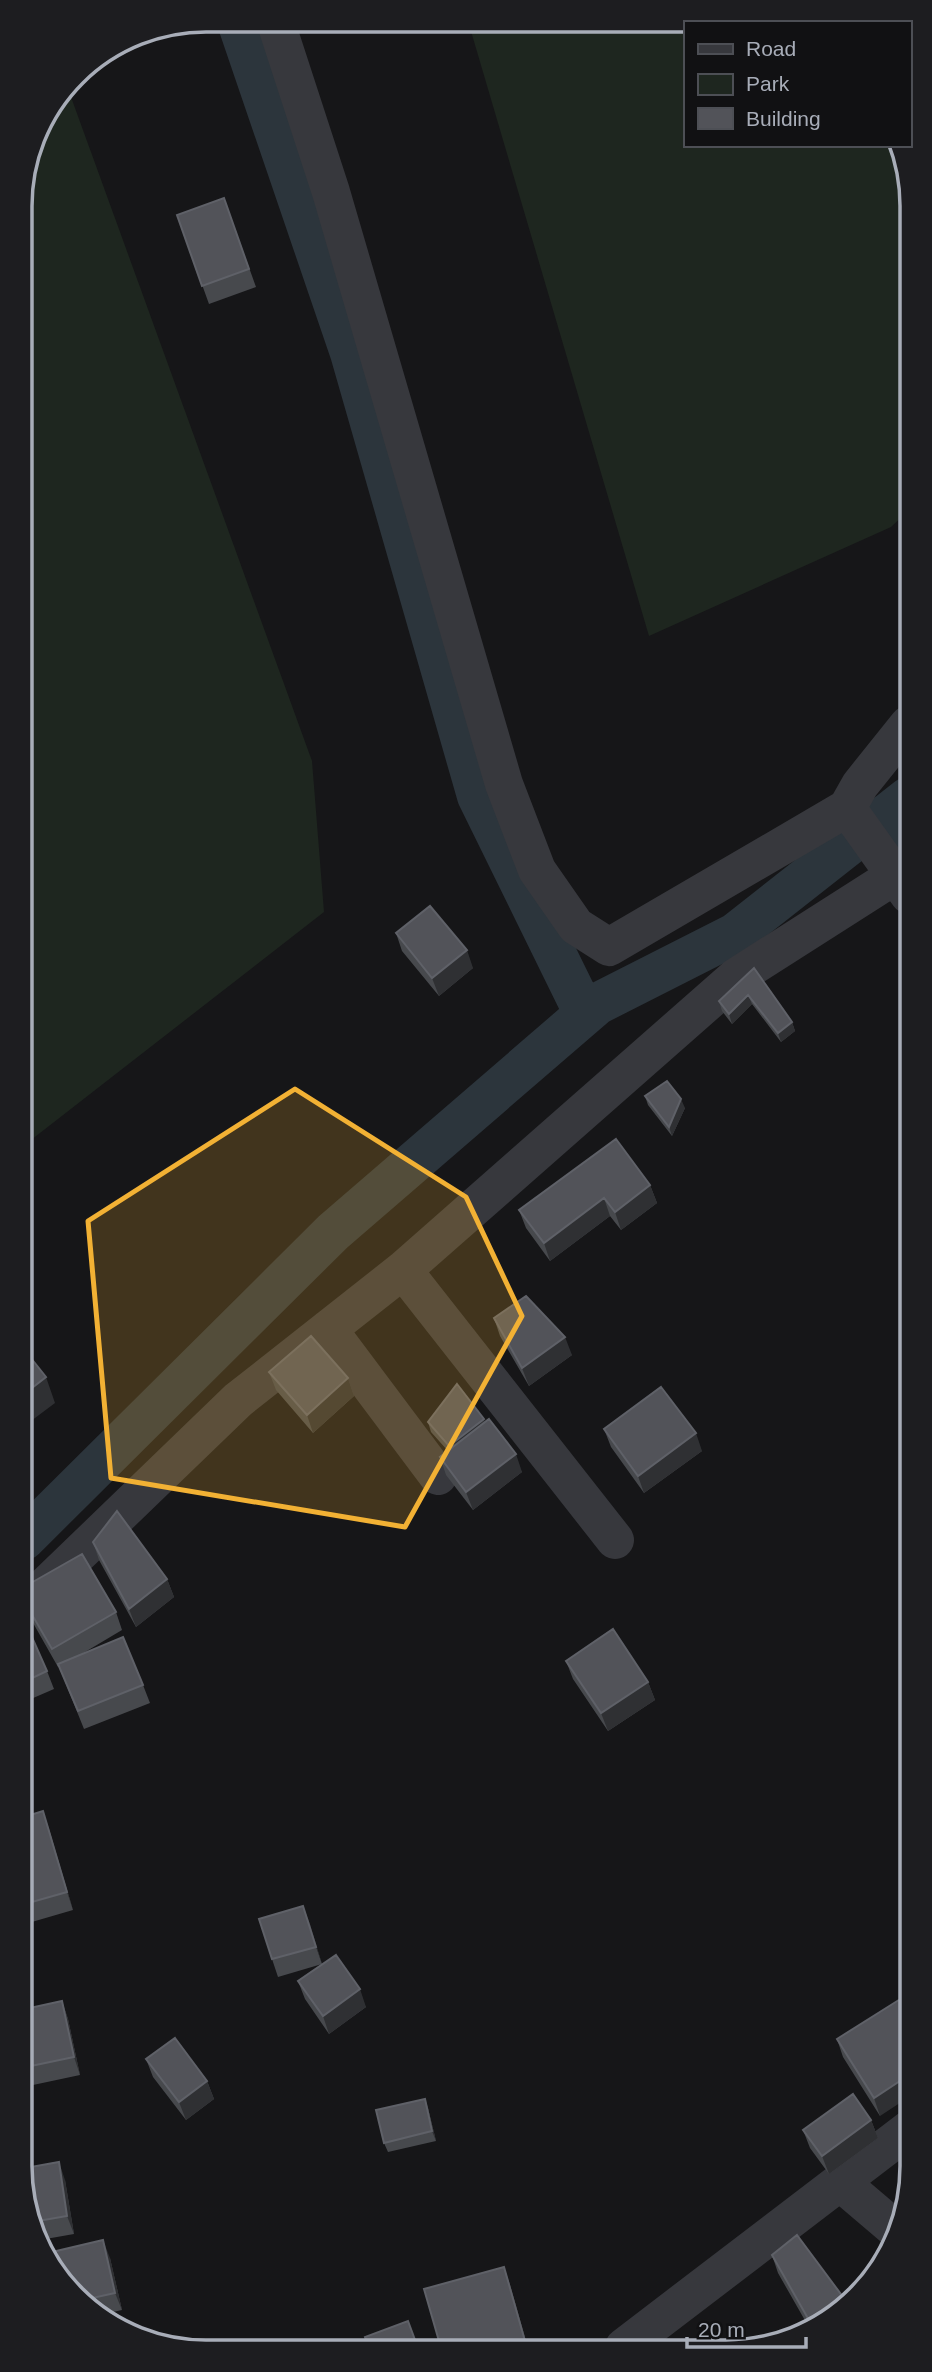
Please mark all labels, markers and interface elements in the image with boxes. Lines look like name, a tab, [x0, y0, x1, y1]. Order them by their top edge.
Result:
legend	[684, 21, 911, 147]
text: Road	[746, 37, 796, 60]
text: Park	[746, 72, 790, 95]
text: Building	[746, 107, 821, 130]
scale bar	[687, 2306, 806, 2350]
text: 20 m	[698, 2318, 745, 2341]

